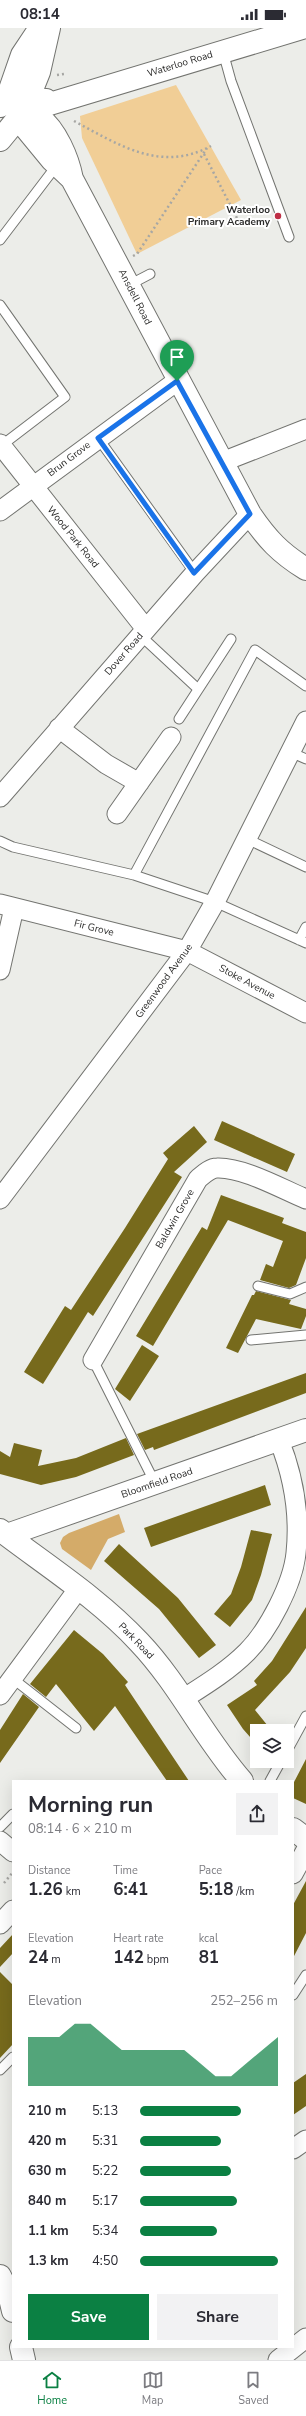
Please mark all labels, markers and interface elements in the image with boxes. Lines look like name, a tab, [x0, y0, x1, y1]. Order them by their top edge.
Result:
text: 08:14	[20, 4, 60, 24]
street label: Waterloo Road	[145, 47, 215, 81]
place label: Waterloo Primary Academy	[188, 203, 271, 229]
marker: Waterloo Primary Academy	[273, 211, 283, 221]
street label: Ansdell Road	[115, 267, 155, 327]
pin	[160, 340, 194, 381]
icon: arrive	[166, 346, 188, 368]
street label: Brun Grove	[44, 438, 94, 480]
street label: Wood Park Road	[44, 503, 102, 571]
street label: Dover Road	[101, 629, 147, 678]
street label: Fir Grove	[73, 916, 115, 940]
street label: Greenwood Avenue	[132, 941, 196, 1021]
street label: Stoke Avenue	[216, 961, 278, 1003]
street label: Baldwin Grove	[152, 1187, 198, 1251]
street label: Bloomfield Road	[119, 1464, 195, 1502]
street label: Park Road	[115, 1620, 157, 1662]
map controls	[250, 1724, 294, 1768]
button: layers	[250, 1724, 294, 1768]
text: Morning run	[28, 1790, 153, 1820]
button: share	[236, 1793, 278, 1835]
text: 08:14 · 6 × 210 m	[28, 1820, 132, 1838]
text: Distance	[28, 1863, 71, 1878]
text: Time	[113, 1863, 138, 1878]
text: Pace	[199, 1863, 222, 1878]
text: 1.26	[28, 1878, 63, 1901]
text: 6:41	[113, 1878, 148, 1901]
text: 5:18	[199, 1878, 233, 1901]
text: km	[63, 1884, 81, 1899]
text: /km	[233, 1884, 254, 1899]
text: Elevation	[28, 1931, 74, 1946]
text: Heart rate	[113, 1931, 164, 1946]
text: kcal	[199, 1931, 218, 1946]
text: 24	[28, 1946, 48, 1969]
text: 142	[113, 1946, 144, 1969]
text: 81	[199, 1946, 219, 1969]
text: m	[48, 1952, 61, 1967]
text: bpm	[144, 1952, 169, 1967]
text: Elevation	[28, 1992, 82, 2010]
text: 252–256 m	[210, 1992, 278, 2010]
text: 210 m	[28, 2102, 66, 2120]
text: 5:13	[92, 2102, 118, 2120]
text: 420 m	[28, 2132, 66, 2150]
text: 5:31	[92, 2132, 118, 2150]
text: 630 m	[28, 2162, 66, 2180]
text: 5:22	[92, 2162, 118, 2180]
text: 840 m	[28, 2192, 66, 2210]
text: 5:17	[92, 2192, 118, 2210]
text: 1.1 km	[28, 2222, 69, 2240]
text: 5:34	[92, 2222, 118, 2240]
text: 1.3 km	[28, 2252, 69, 2270]
text: 4:50	[92, 2252, 118, 2270]
button: Save	[28, 2294, 149, 2340]
button: Share	[157, 2294, 278, 2340]
tab: Home	[37, 2369, 67, 2408]
tab: Map	[142, 2369, 164, 2408]
tab: Saved	[238, 2369, 269, 2408]

